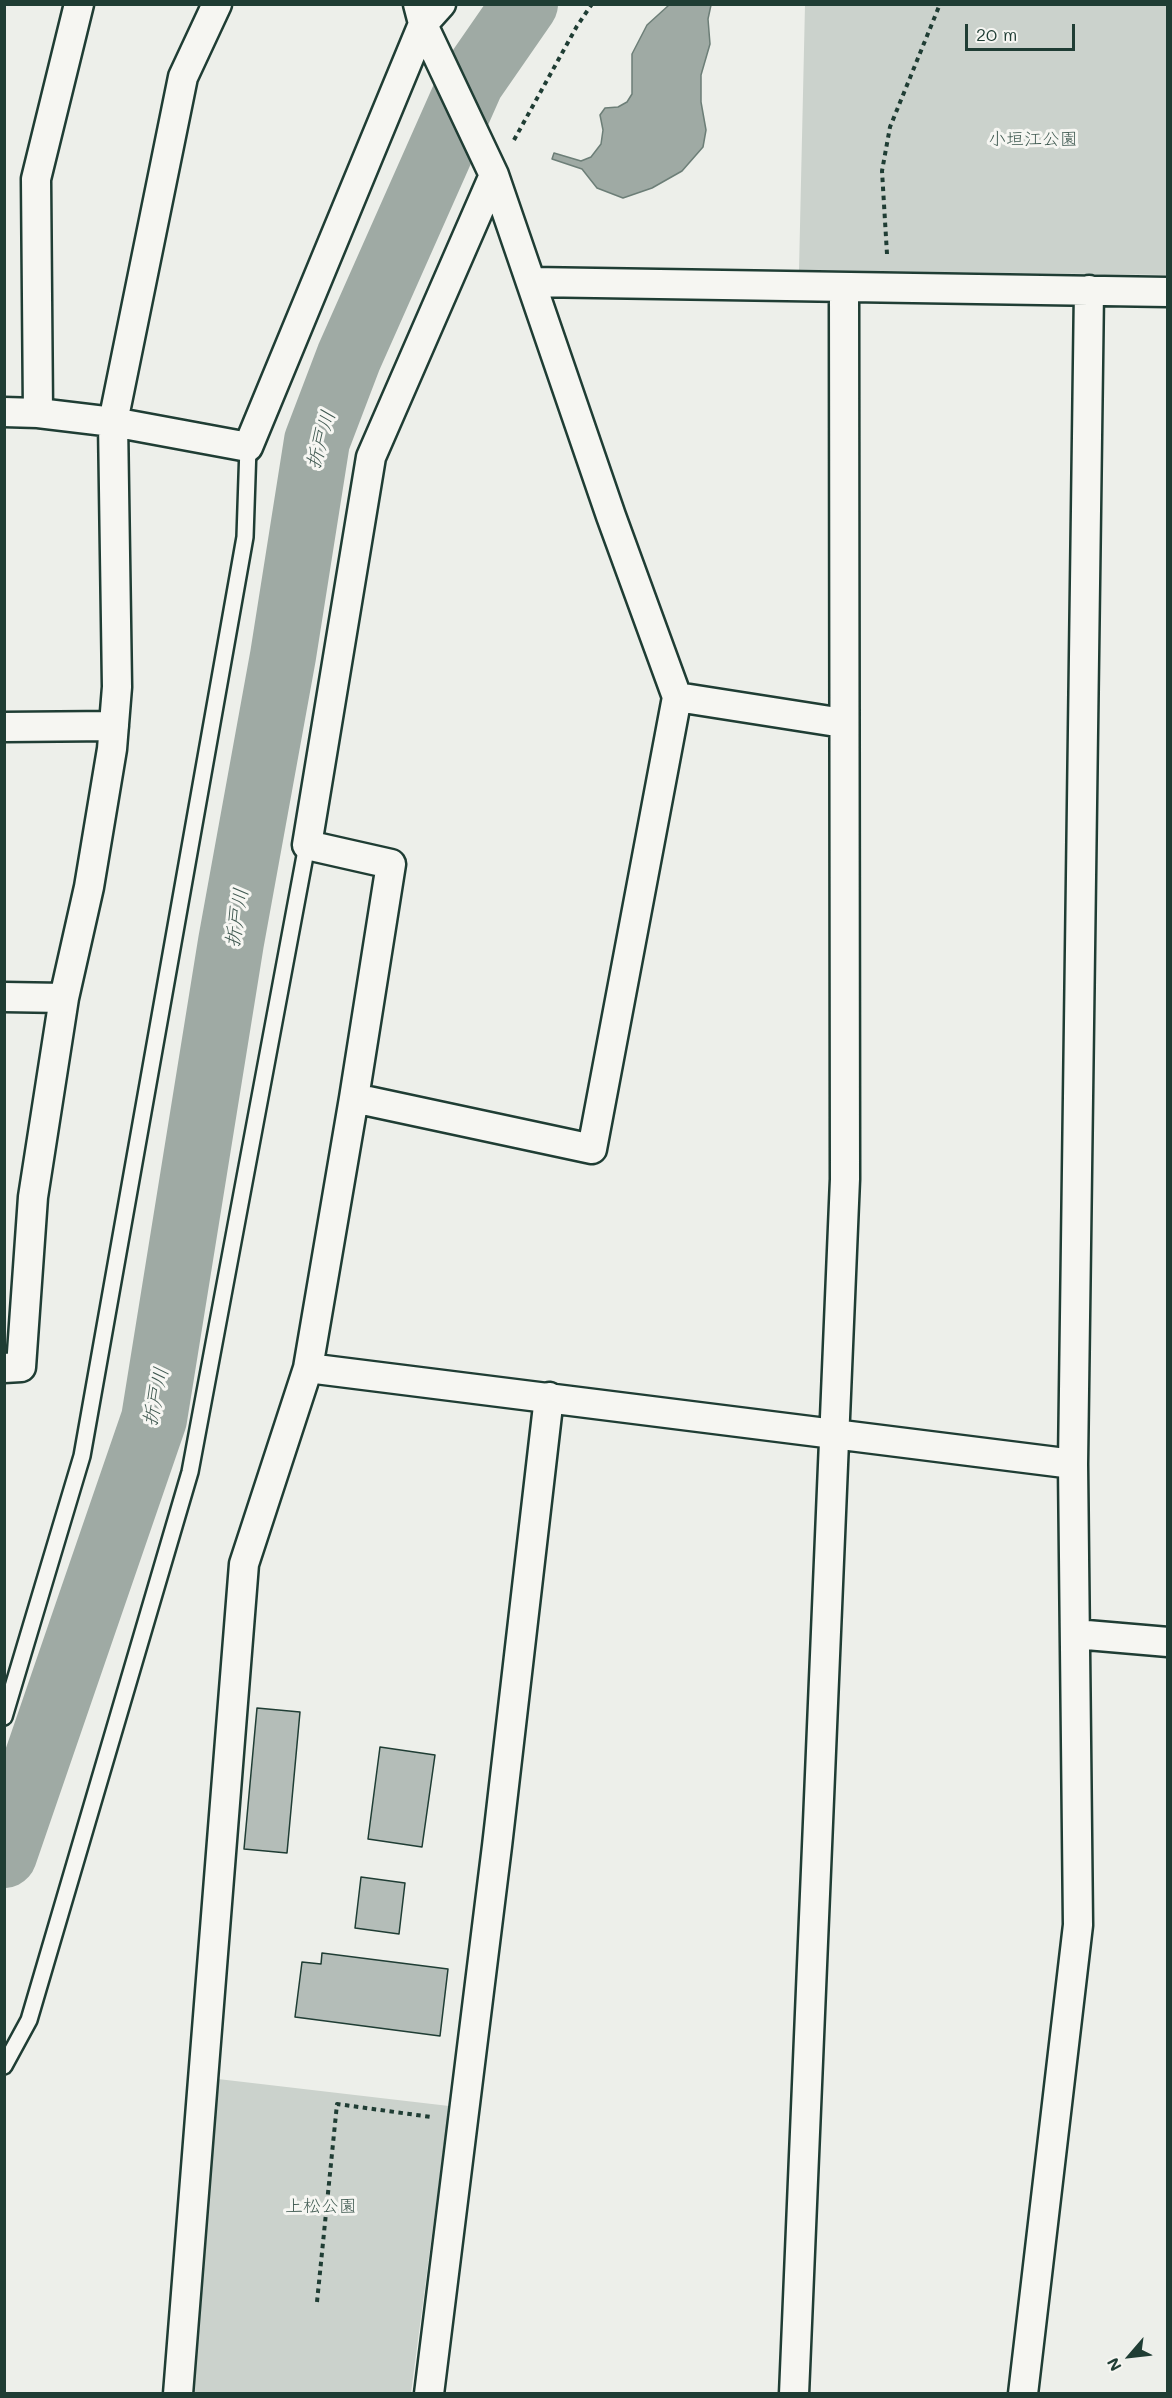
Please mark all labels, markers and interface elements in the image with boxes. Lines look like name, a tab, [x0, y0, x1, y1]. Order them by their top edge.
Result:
scale bar	[968, 12, 1078, 50]
text: 20 m	[976, 22, 1017, 46]
park label: 小垣江公園	[988, 128, 1078, 150]
water label: 折戸川	[301, 408, 341, 472]
water label: 折戸川	[220, 886, 254, 950]
water label: 折戸川	[138, 1365, 174, 1429]
park label: 上松公園	[285, 2195, 357, 2217]
north arrow	[1100, 2326, 1160, 2386]
text: N	[1102, 2354, 1126, 2375]

